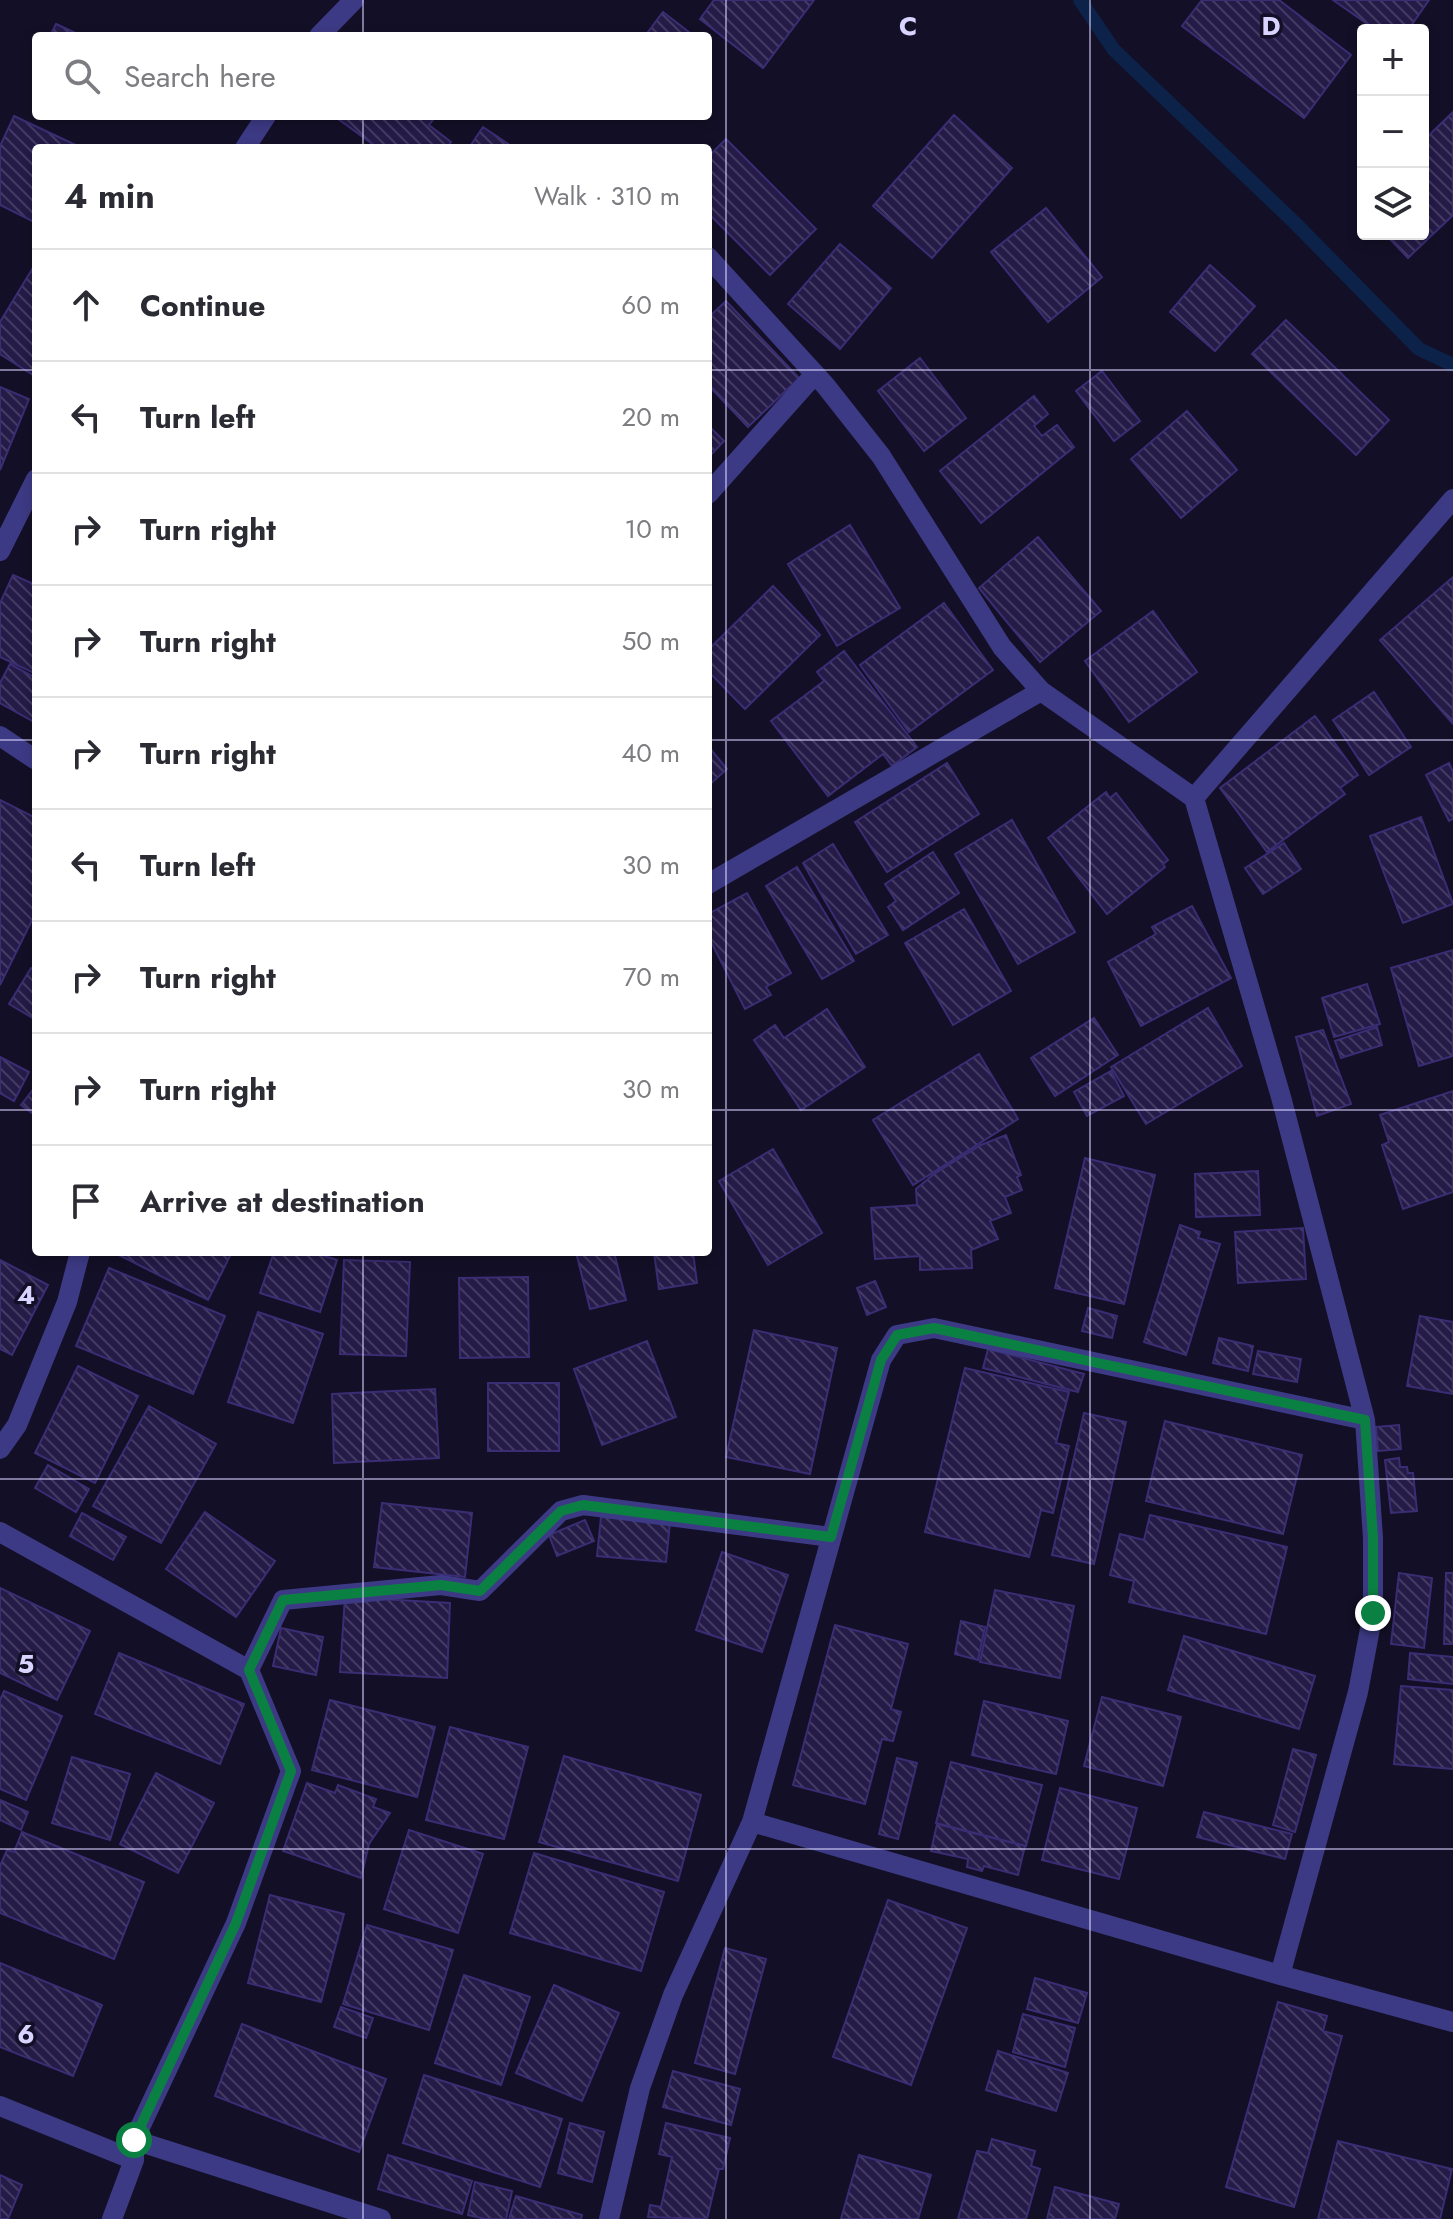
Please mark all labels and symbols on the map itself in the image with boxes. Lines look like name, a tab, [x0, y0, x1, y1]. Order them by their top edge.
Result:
text: C	[899, 7, 917, 45]
text: D	[1261, 7, 1281, 45]
text: 4	[17, 1276, 35, 1314]
route end	[1355, 1595, 1391, 1631]
text: 5	[18, 1645, 34, 1683]
text: 6	[17, 2015, 35, 2053]
route start	[116, 2122, 152, 2158]

